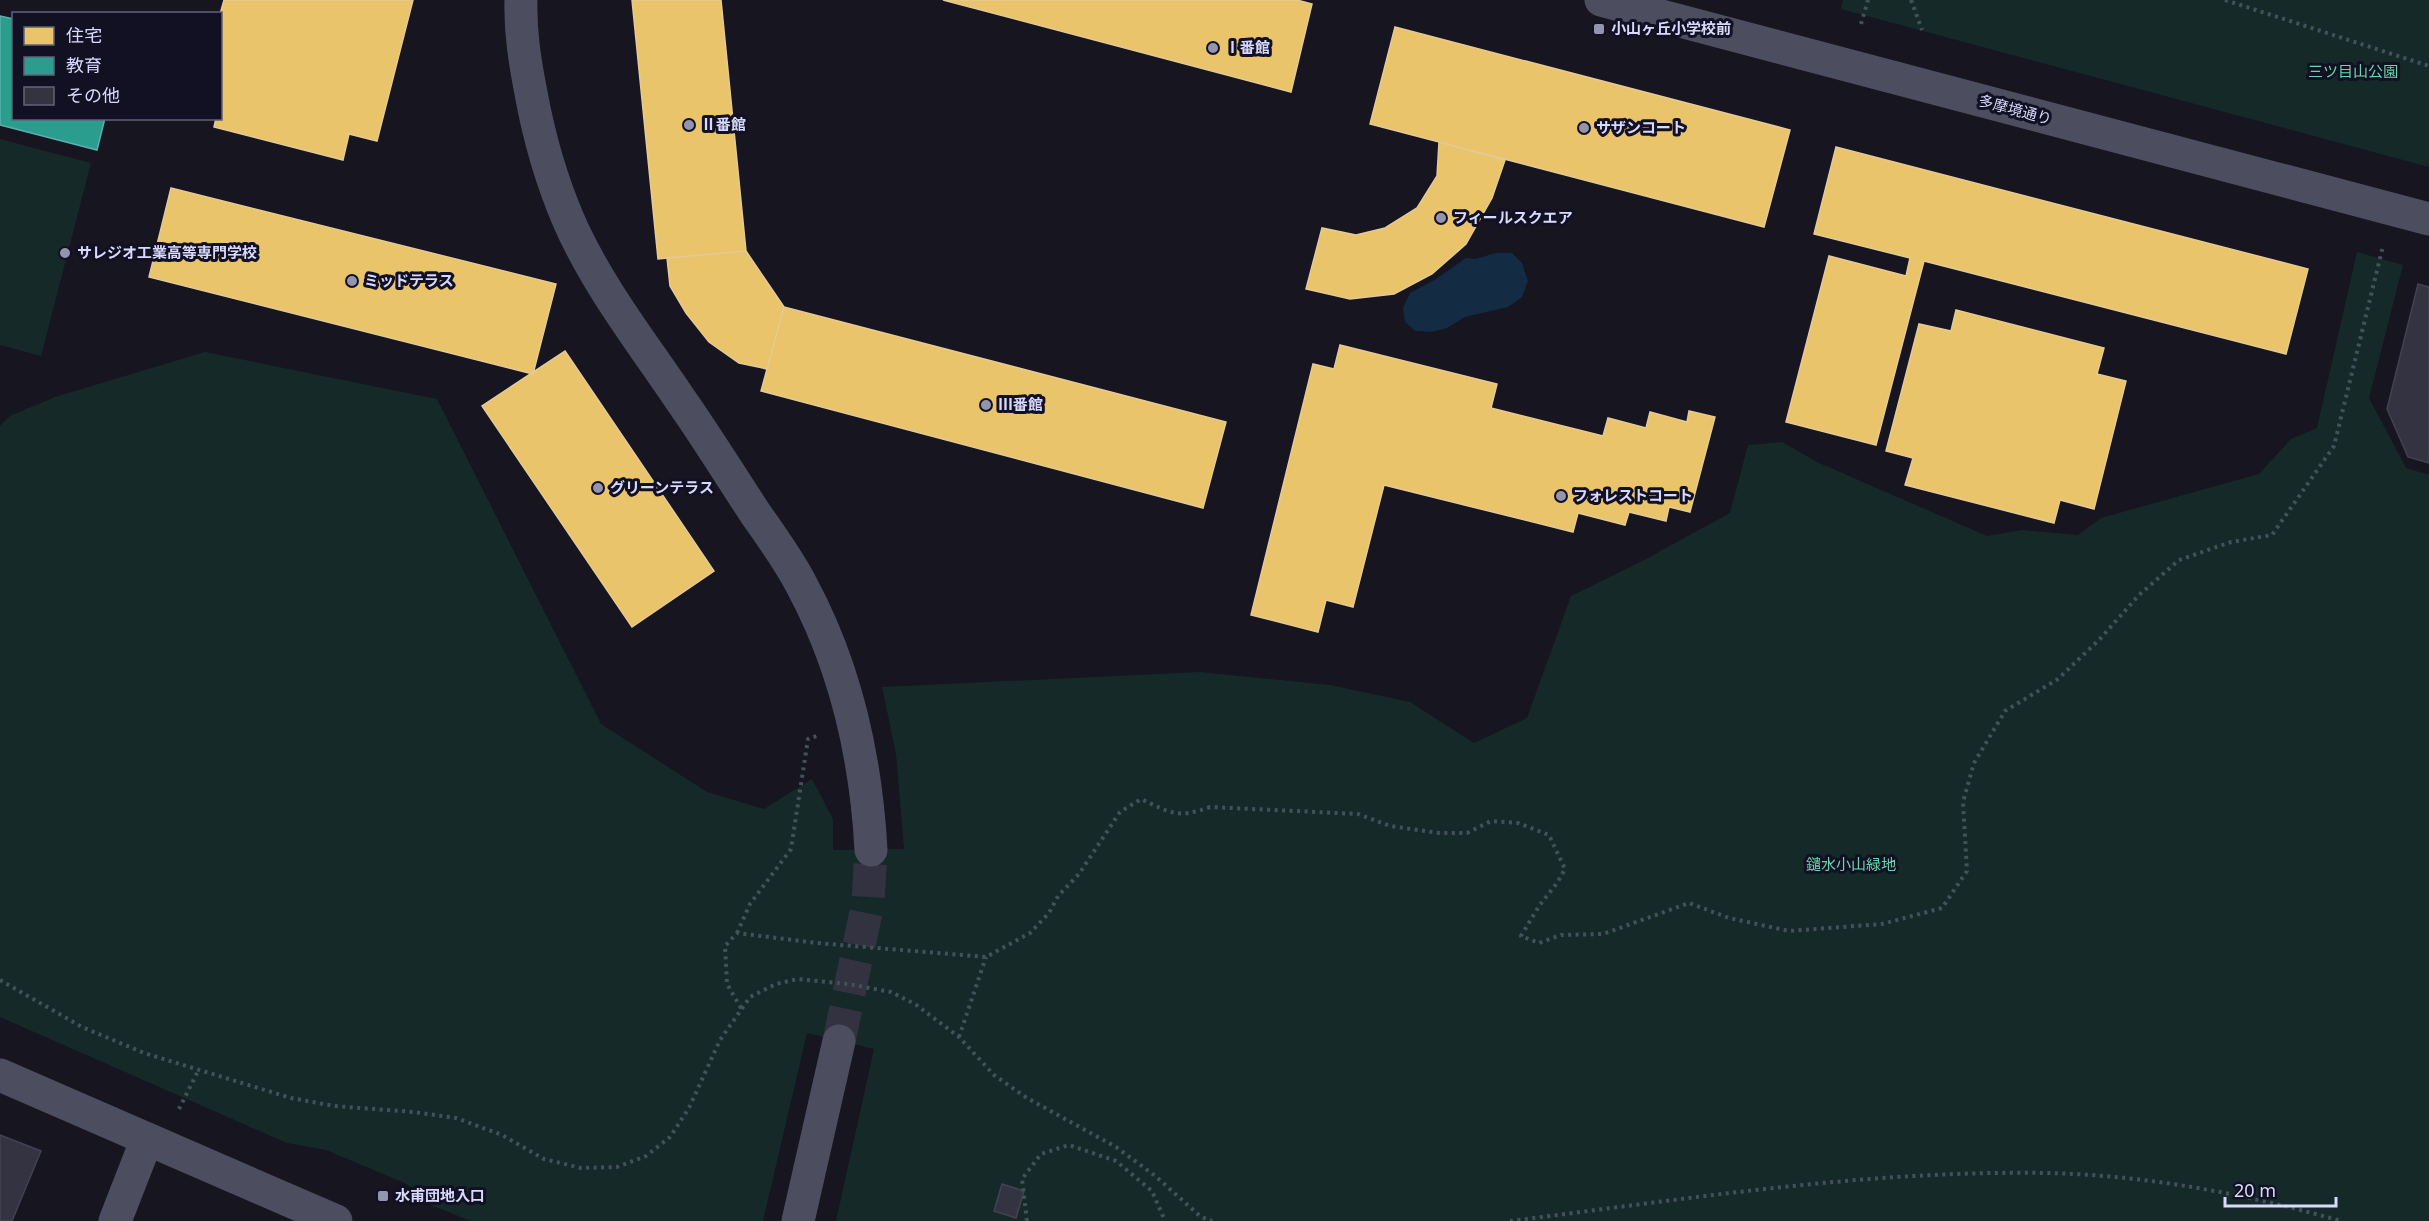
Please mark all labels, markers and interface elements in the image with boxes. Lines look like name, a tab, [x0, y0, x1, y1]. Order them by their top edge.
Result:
legend	[12, 12, 222, 120]
place label: 小山ヶ丘小学校前	[1611, 18, 1731, 38]
marker: 小山ヶ丘小学校前	[1592, 22, 1606, 36]
text: 住宅	[66, 23, 102, 47]
place label: Ⅰ番館	[1225, 37, 1270, 57]
marker: Ⅰ番館	[1206, 41, 1220, 55]
text: 教育	[66, 53, 102, 77]
park label: 三ツ目山公園	[2308, 61, 2398, 81]
text: その他	[66, 83, 120, 107]
street label: 多摩境通り	[1976, 90, 2054, 128]
place label: Ⅱ番館	[701, 114, 746, 134]
place label: サザンコート	[1596, 117, 1686, 137]
marker: Ⅱ番館	[682, 118, 696, 132]
marker: サザンコート	[1577, 121, 1591, 135]
place label: フィールスクエア	[1453, 207, 1573, 227]
marker: フィールスクエア	[1434, 211, 1448, 225]
place label: サレジオ工業高等専門学校	[77, 242, 257, 262]
marker: サレジオ工業高等専門学校	[58, 246, 72, 260]
place label: ミッドテラス	[364, 270, 454, 290]
marker: ミッドテラス	[345, 274, 359, 288]
place label: Ⅲ番館	[998, 394, 1043, 414]
marker: Ⅲ番館	[979, 398, 993, 412]
place label: グリーンテラス	[610, 477, 714, 497]
marker: グリーンテラス	[591, 481, 605, 495]
place label: フォレストコート	[1573, 485, 1693, 505]
marker: フォレストコート	[1554, 489, 1568, 503]
park label: 鑓水小山緑地	[1806, 854, 1896, 874]
scale bar	[2225, 1170, 2336, 1208]
text: 20 m	[2234, 1178, 2276, 1202]
place label: 水甫団地入口	[395, 1185, 485, 1205]
marker: 水甫団地入口	[376, 1189, 390, 1203]

